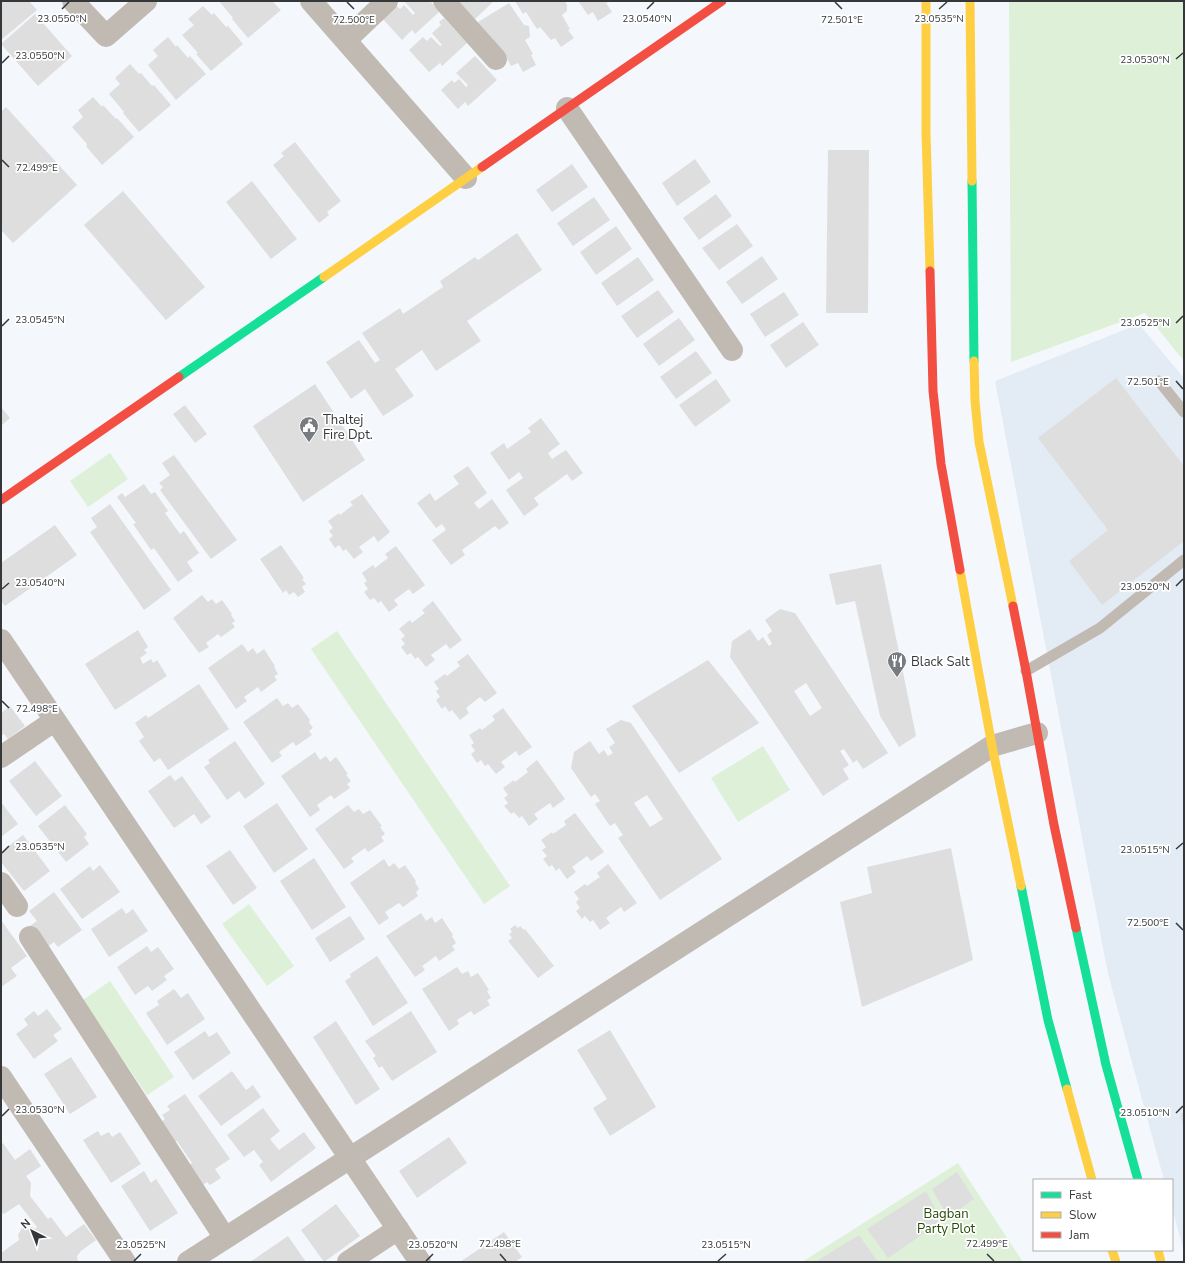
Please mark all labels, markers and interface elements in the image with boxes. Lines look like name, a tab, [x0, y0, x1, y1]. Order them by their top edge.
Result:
text: 23.0550°N	[37, 12, 87, 26]
text: 23.0540°N	[622, 12, 672, 26]
text: 23.0535°N	[914, 12, 964, 26]
text: 72.500°E	[333, 13, 375, 27]
text: 72.501°E	[821, 13, 863, 27]
text: 23.0550°N	[15, 49, 65, 63]
text: 23.0530°N	[1120, 53, 1170, 67]
text: 72.499°E	[16, 161, 58, 175]
text: 23.0545°N	[15, 313, 65, 327]
text: 23.0525°N	[1120, 316, 1170, 330]
text: 72.501°E	[1127, 375, 1169, 389]
place label: Thaltej Fire Dpt.	[323, 411, 373, 444]
public building icon: Thaltej Fire Dpt.	[298, 415, 320, 443]
text: 23.0540°N	[15, 576, 65, 590]
text: 23.0520°N	[1120, 580, 1170, 594]
restaurant icon: Black Salt	[886, 650, 908, 678]
place label: Black Salt	[911, 653, 970, 671]
text: 72.498°E	[16, 702, 58, 716]
text: 23.0535°N	[15, 840, 65, 854]
text: 23.0515°N	[1120, 843, 1170, 857]
text: 72.500°E	[1127, 916, 1169, 930]
text: 23.0530°N	[15, 1103, 65, 1117]
text: 23.0510°N	[1120, 1106, 1170, 1120]
legend	[1033, 1179, 1173, 1251]
text: Fast	[1069, 1187, 1092, 1203]
park label: Bagban Party Plot	[917, 1205, 976, 1238]
text: Slow	[1069, 1207, 1097, 1223]
north arrow	[12, 1211, 52, 1251]
text: N	[18, 1216, 34, 1232]
text: Jam	[1068, 1227, 1090, 1243]
text: 72.498°E	[479, 1237, 521, 1251]
text: 72.499°E	[966, 1237, 1008, 1251]
text: 23.0525°N	[116, 1238, 166, 1252]
text: 23.0520°N	[408, 1238, 458, 1252]
text: 23.0515°N	[701, 1238, 751, 1252]

